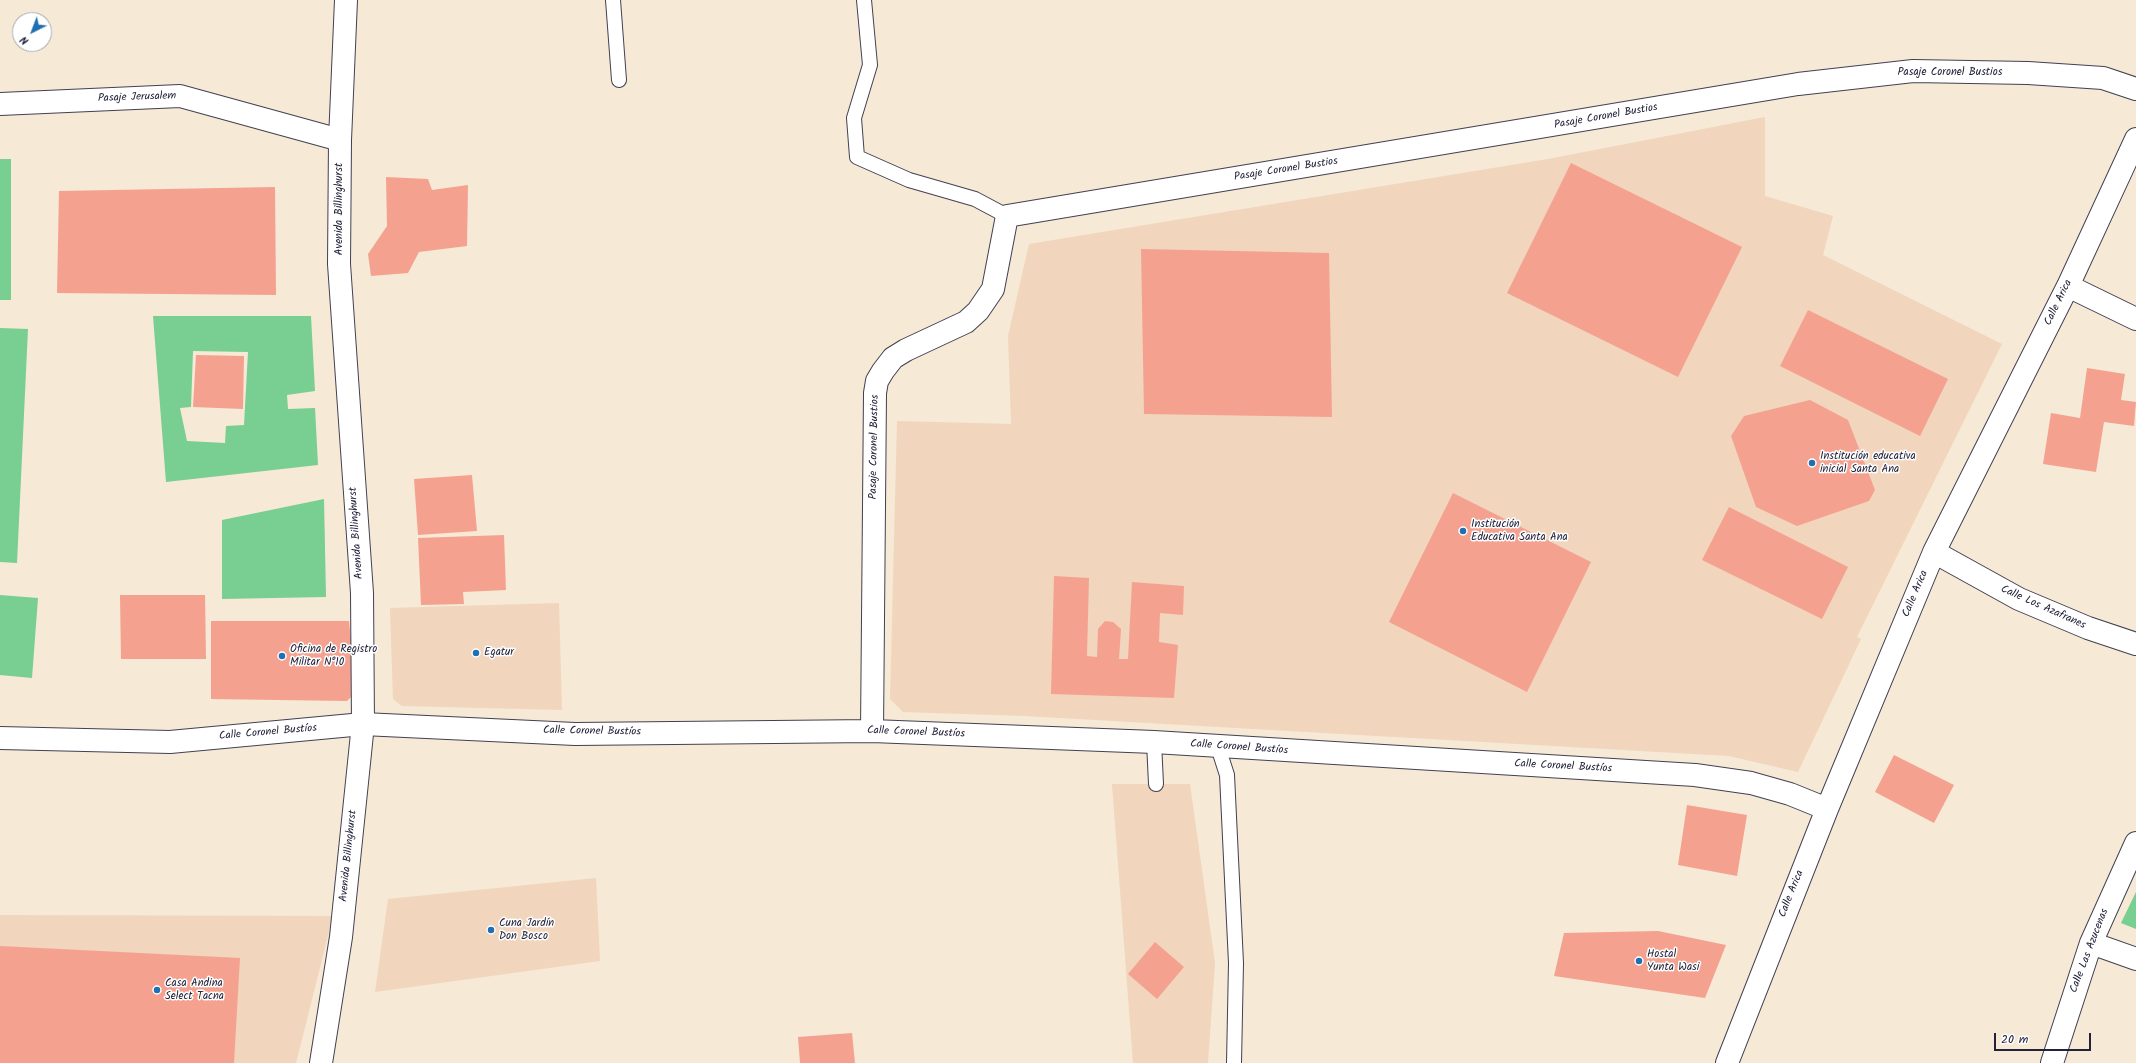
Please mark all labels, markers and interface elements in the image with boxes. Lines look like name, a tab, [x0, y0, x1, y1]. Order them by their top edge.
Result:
north arrow	[12, 12, 52, 52]
text: N	[16, 31, 33, 49]
street label: Pasaje Coronel Bustios	[1898, 66, 2002, 80]
street label: Pasaje Jerusalem	[98, 90, 176, 106]
street label: Pasaje Coronel Bustios	[1553, 101, 1659, 133]
street label: Pasaje Coronel Bustios	[1233, 155, 1339, 185]
street label: Avenida Billinghurst	[333, 163, 347, 255]
street label: Calle Arica	[2042, 278, 2076, 328]
street label: Pasaje Coronel Bustios	[867, 395, 883, 499]
place label: Institución educativa inicial Santa Ana	[1820, 450, 1916, 476]
marker: Institución educativa inicial Santa Ana	[1807, 458, 1817, 468]
street label: Avenida Billinghurst	[347, 486, 367, 580]
place label: Institución Educativa Santa Ana	[1471, 518, 1568, 544]
marker: Institución Educativa Santa Ana	[1458, 526, 1468, 536]
street label: Calle Arica	[1900, 569, 1932, 619]
street label: Calle Los Azafranes	[1998, 583, 2088, 633]
place label: Oficina de Registro Militar N°10	[290, 643, 377, 669]
place label: Egatur	[484, 646, 514, 660]
marker: Egatur	[471, 648, 481, 658]
marker: Oficina de Registro Militar N°10	[277, 651, 287, 661]
street label: Calle Coronel Bustíos	[219, 722, 317, 744]
street label: Calle Coronel Bustíos	[543, 725, 641, 739]
street label: Calle Coronel Bustíos	[867, 725, 965, 741]
street label: Calle Coronel Bustíos	[1190, 738, 1288, 758]
street label: Calle Coronel Bustíos	[1514, 758, 1612, 776]
street label: Avenida Billinghurst	[338, 809, 360, 903]
street label: Calle Arica	[1777, 869, 1807, 919]
street label: Calle Las Azucenas	[2068, 907, 2112, 995]
place label: Cuna Jardín Don Bosco	[499, 917, 554, 943]
marker: Cuna Jardín Don Bosco	[486, 925, 496, 935]
place label: Hostal Yunta Wasi	[1647, 948, 1699, 974]
marker: Hostal Yunta Wasi	[1634, 956, 1644, 966]
place label: Casa Andina Select Tacna	[165, 977, 224, 1003]
marker: Casa Andina Select Tacna	[152, 985, 162, 995]
scale bar	[1996, 1025, 2093, 1051]
text: 20 m	[2001, 1030, 2028, 1049]

